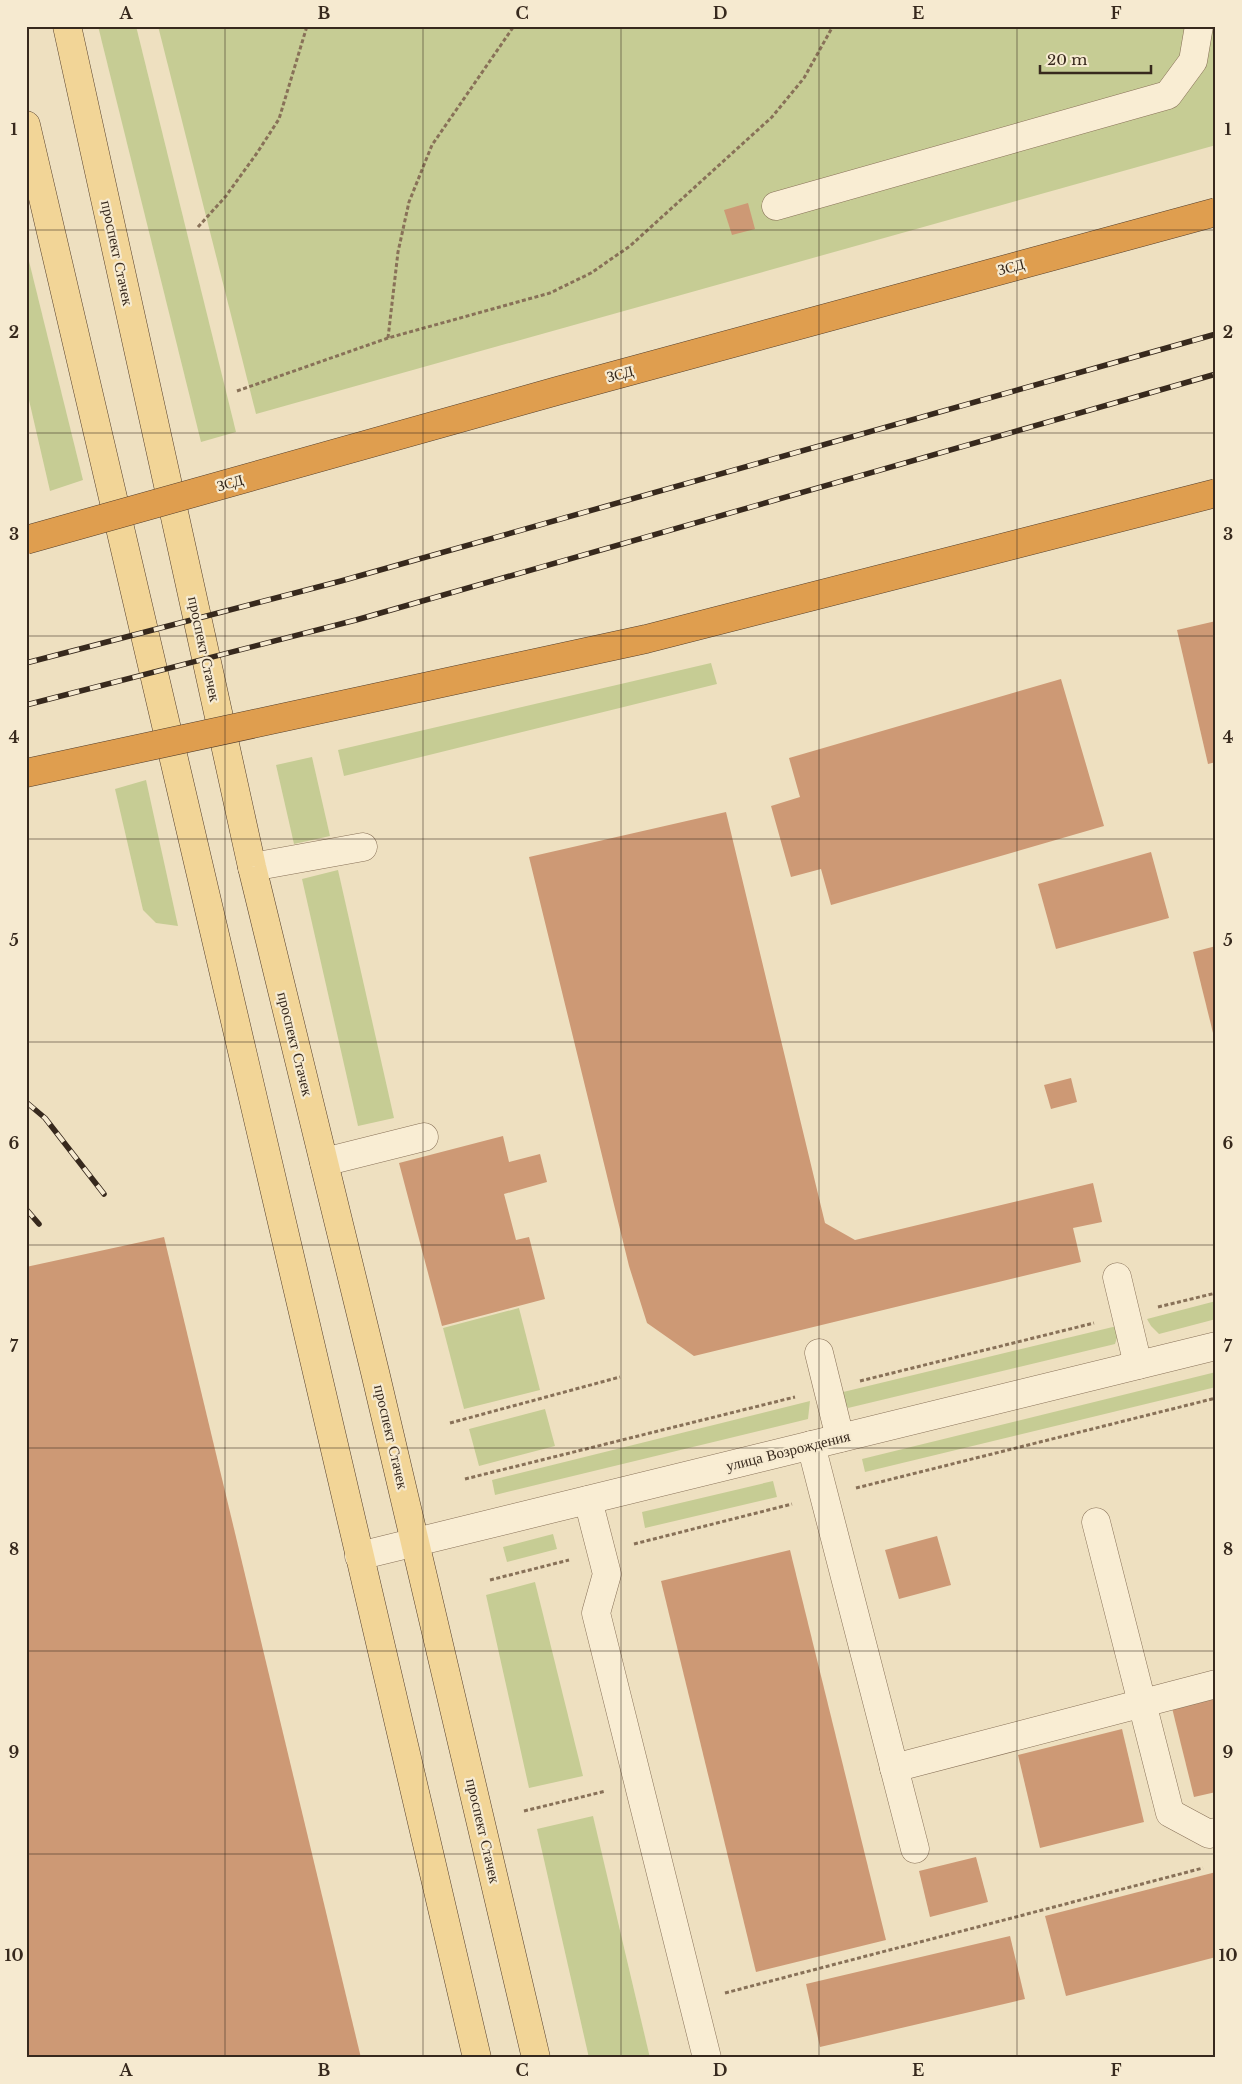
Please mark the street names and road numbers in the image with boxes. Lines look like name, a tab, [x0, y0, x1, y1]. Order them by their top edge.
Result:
street label: проспект Стачек	[97, 199, 138, 308]
street label: ЗСД	[995, 254, 1026, 279]
street label: ЗСД	[604, 361, 635, 386]
street label: ЗСД	[214, 470, 245, 495]
street label: проспект Стачек	[184, 595, 225, 704]
street label: проспект Стачек	[273, 990, 318, 1099]
street label: проспект Стачек	[370, 1383, 413, 1492]
street label: улица Возрождения	[724, 1426, 852, 1475]
street label: проспект Стачек	[462, 1777, 505, 1886]

